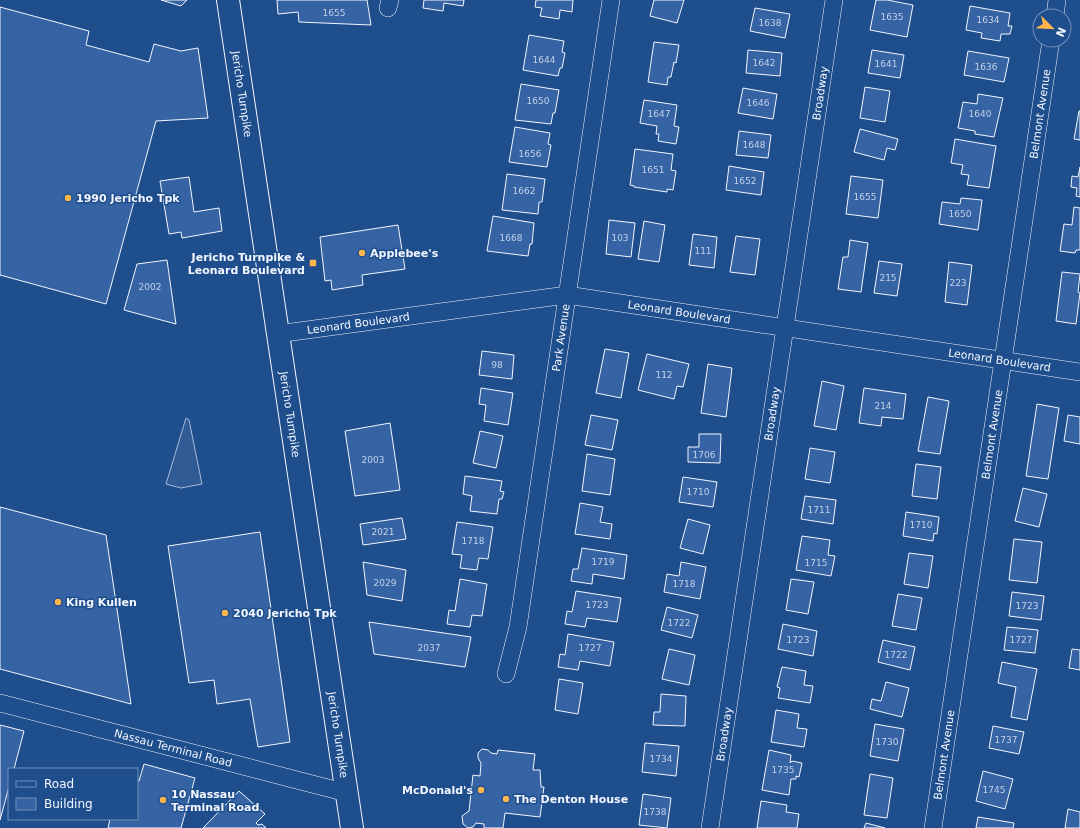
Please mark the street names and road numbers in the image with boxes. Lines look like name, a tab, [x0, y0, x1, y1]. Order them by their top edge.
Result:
street label: Jericho Turnpike	[229, 49, 255, 138]
street label: Broadway	[810, 65, 831, 121]
street label: Belmont Avenue	[1027, 68, 1053, 160]
street label: Leonard Boulevard	[627, 298, 731, 326]
street label: Park Avenue	[549, 303, 572, 372]
street label: Leonard Boulevard	[306, 310, 411, 336]
street label: Leonard Boulevard	[947, 346, 1052, 374]
street label: Jericho Turnpike	[277, 369, 303, 459]
street label: Broadway	[762, 385, 783, 442]
street label: Belmont Avenue	[979, 388, 1005, 480]
street label: Jericho Turnpike	[325, 690, 351, 779]
street label: Broadway	[714, 706, 735, 762]
street label: Belmont Avenue	[931, 709, 957, 801]
street label: Nassau Terminal Road	[113, 726, 234, 769]

